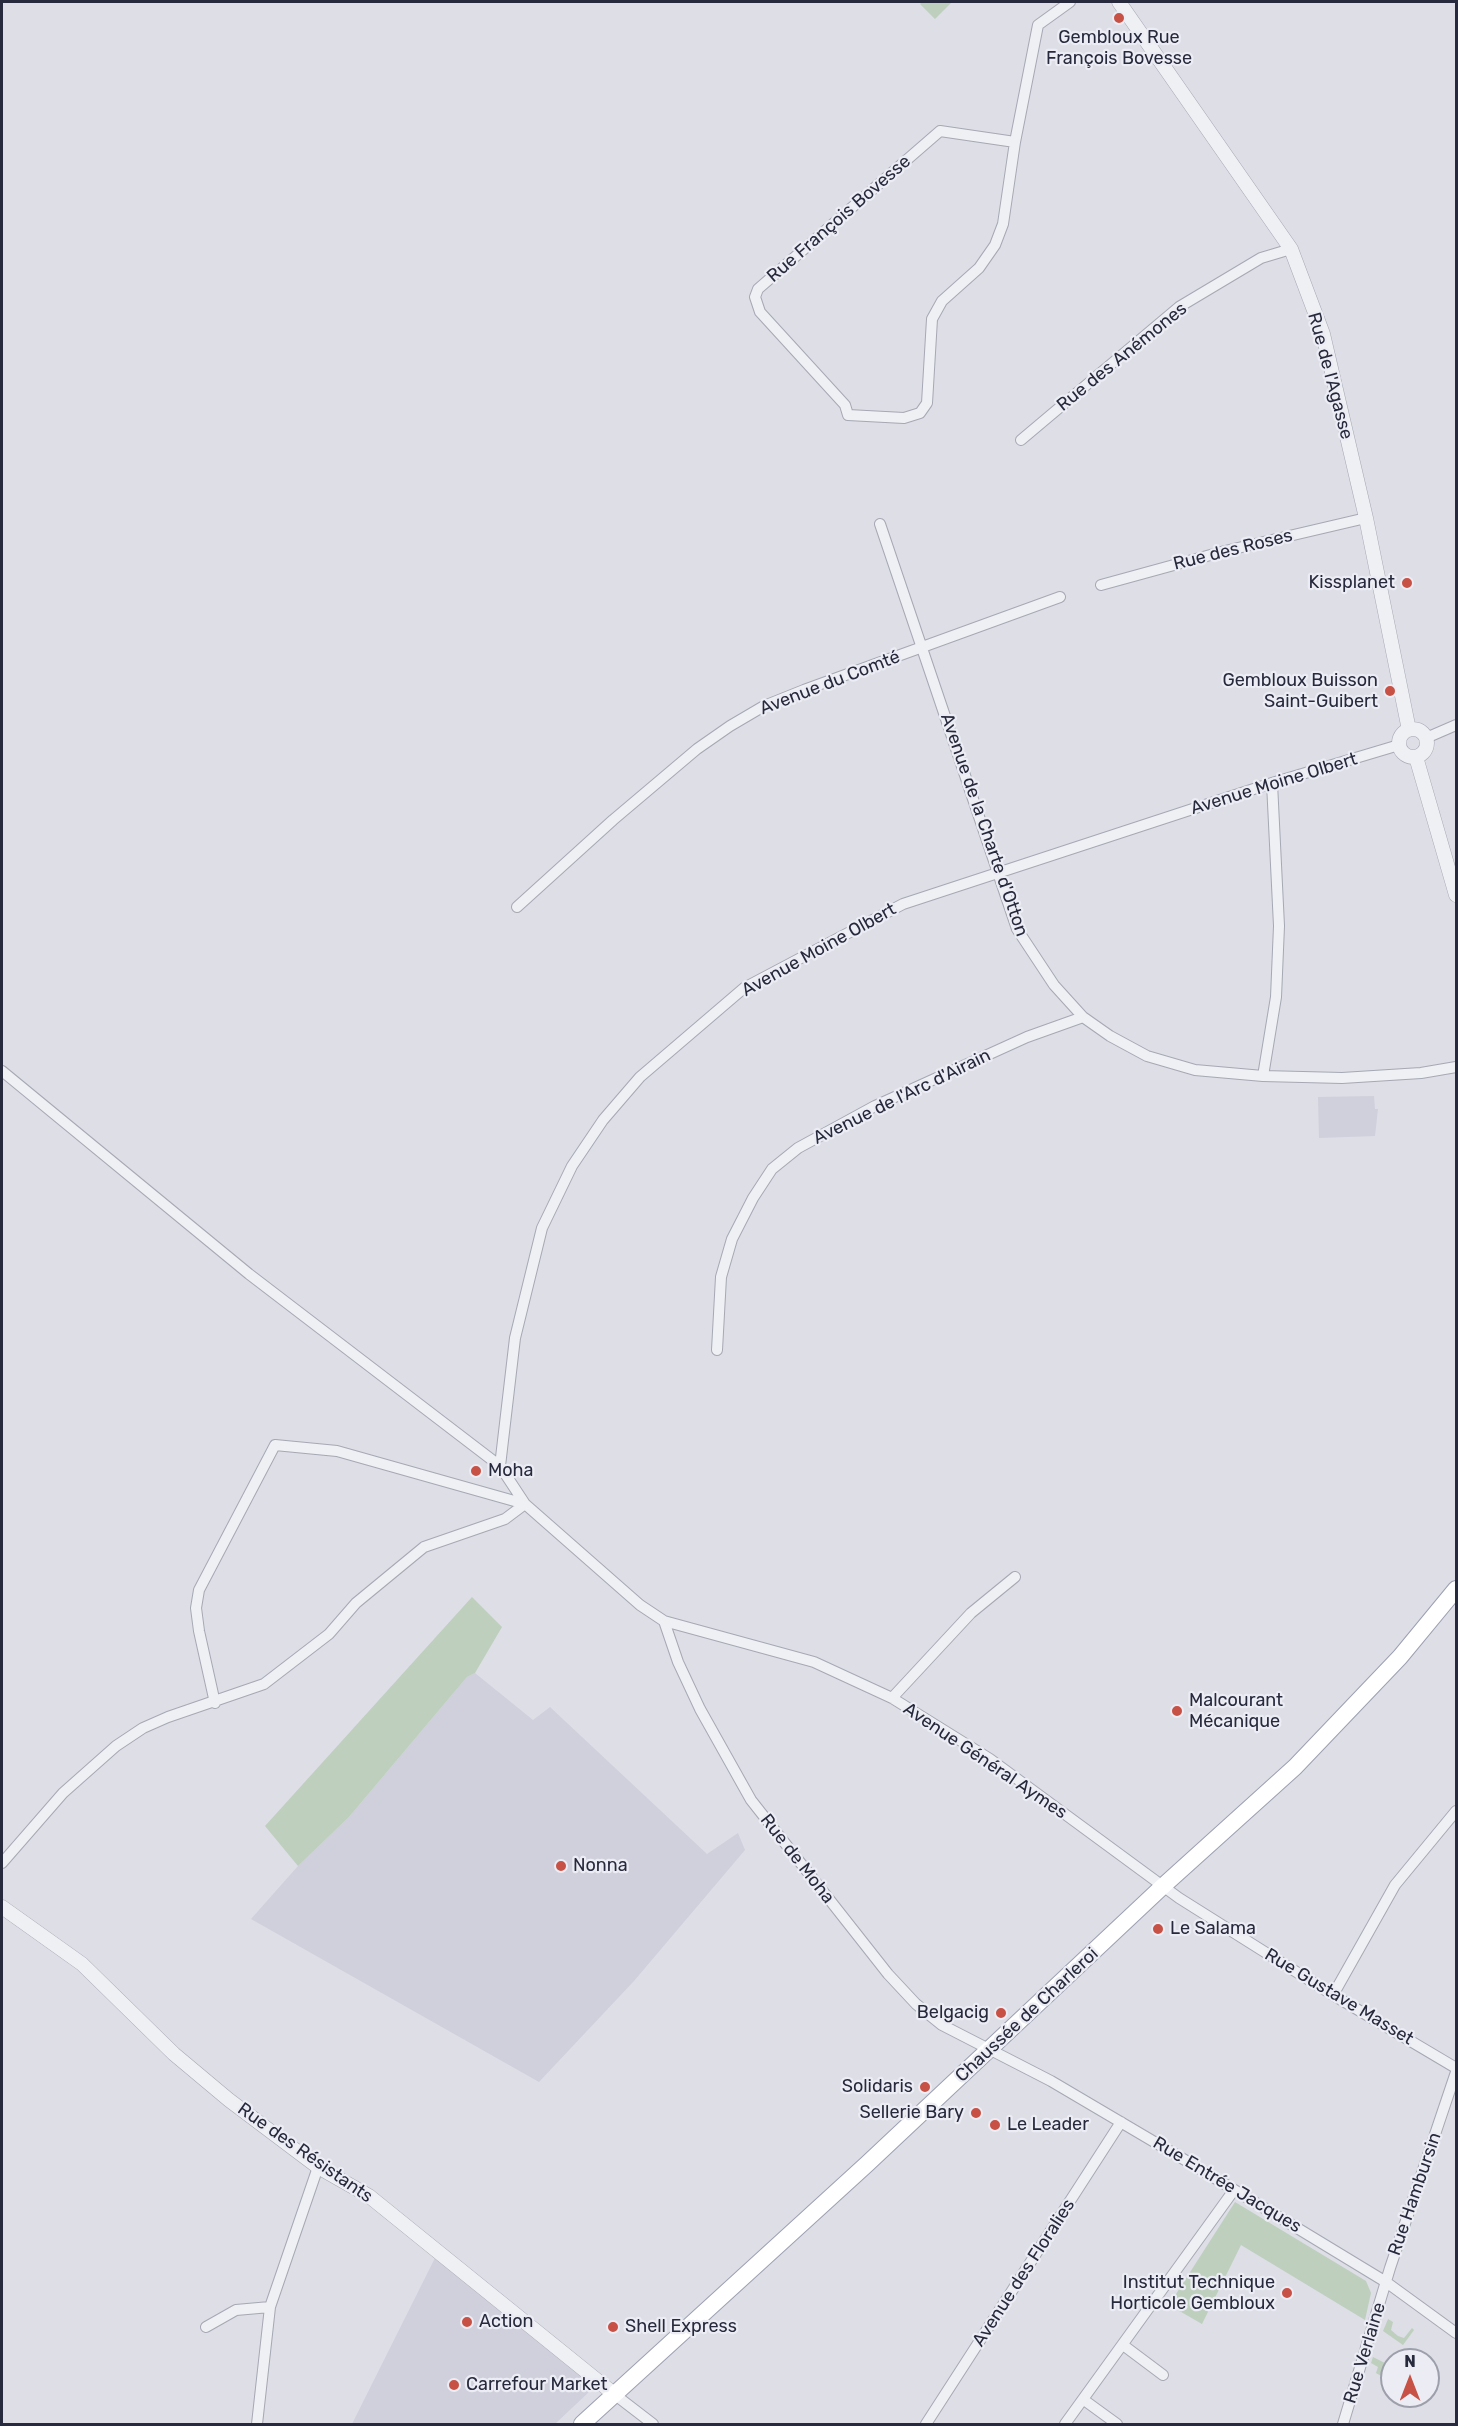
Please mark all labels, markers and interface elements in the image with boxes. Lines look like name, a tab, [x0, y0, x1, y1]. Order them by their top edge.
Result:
marker: Gembloux Rue François Bovesse	[1112, 11, 1126, 25]
place label: Gembloux Rue François Bovesse	[1046, 27, 1192, 70]
street label: Rue François Bovesse	[763, 151, 915, 287]
street label: Rue des Anémones	[1053, 298, 1191, 416]
street label: Rue de l'Agasse	[1303, 310, 1357, 442]
street label: Rue des Roses	[1171, 525, 1295, 575]
place label: Kissplanet	[1308, 572, 1395, 594]
marker: Kissplanet	[1400, 576, 1414, 590]
street label: Avenue du Comté	[757, 646, 903, 720]
place label: Gembloux Buisson Saint-Guibert	[1222, 670, 1378, 712]
marker: Gembloux Buisson Saint-Guibert	[1383, 684, 1397, 698]
street label: Avenue de la Charte d'Otton	[936, 710, 1032, 940]
street label: Avenue Moine Olbert	[1188, 748, 1360, 820]
street label: Avenue Moine Olbert	[738, 899, 900, 1001]
street label: Avenue de l'Arc d'Airain	[810, 1045, 994, 1149]
place label: Moha	[488, 1460, 534, 1482]
marker: Moha	[469, 1464, 483, 1478]
place label: Malcourant Mécanique	[1189, 1690, 1283, 1732]
street label: Avenue Général Aymes	[899, 1698, 1071, 1824]
marker: Malcourant Mécanique	[1170, 1704, 1184, 1718]
street label: Rue de Moha	[755, 1810, 839, 1908]
place label: Nonna	[573, 1855, 628, 1877]
marker: Nonna	[554, 1859, 568, 1873]
place label: Le Salama	[1170, 1918, 1256, 1940]
marker: Le Salama	[1151, 1922, 1165, 1936]
street label: Chaussée de Charleroi	[951, 1943, 1103, 2087]
street label: Rue Gustave Masset	[1261, 1944, 1417, 2050]
place label: Belgacig	[917, 2002, 989, 2024]
marker: Belgacig	[994, 2006, 1008, 2020]
place label: Solidaris	[842, 2076, 913, 2098]
marker: Solidaris	[918, 2080, 932, 2094]
street label: Rue des Résistants	[233, 2098, 377, 2208]
place label: Sellerie Bary	[859, 2102, 964, 2124]
marker: Sellerie Bary	[969, 2106, 983, 2120]
place label: Le Leader	[1007, 2114, 1089, 2136]
marker: Le Leader	[988, 2118, 1002, 2132]
street label: Rue Hambursin	[1384, 2130, 1446, 2258]
street label: Rue Entrée Jacques	[1149, 2132, 1305, 2238]
street label: Avenue des Floralies	[968, 2195, 1080, 2351]
place label: Institut Technique Horticole Gembloux	[1110, 2272, 1275, 2314]
marker: Institut Technique Horticole Gembloux	[1280, 2286, 1294, 2300]
street label: Rue Verlaine	[1339, 2300, 1391, 2406]
place label: Action	[479, 2311, 534, 2333]
marker: Action	[460, 2315, 474, 2329]
place label: Shell Express	[625, 2316, 737, 2338]
marker: Shell Express	[606, 2320, 620, 2334]
north arrow	[1380, 2348, 1440, 2408]
text: N	[1404, 2352, 1416, 2371]
place label: Carrefour Market	[466, 2374, 608, 2396]
marker: Carrefour Market	[447, 2378, 461, 2392]

